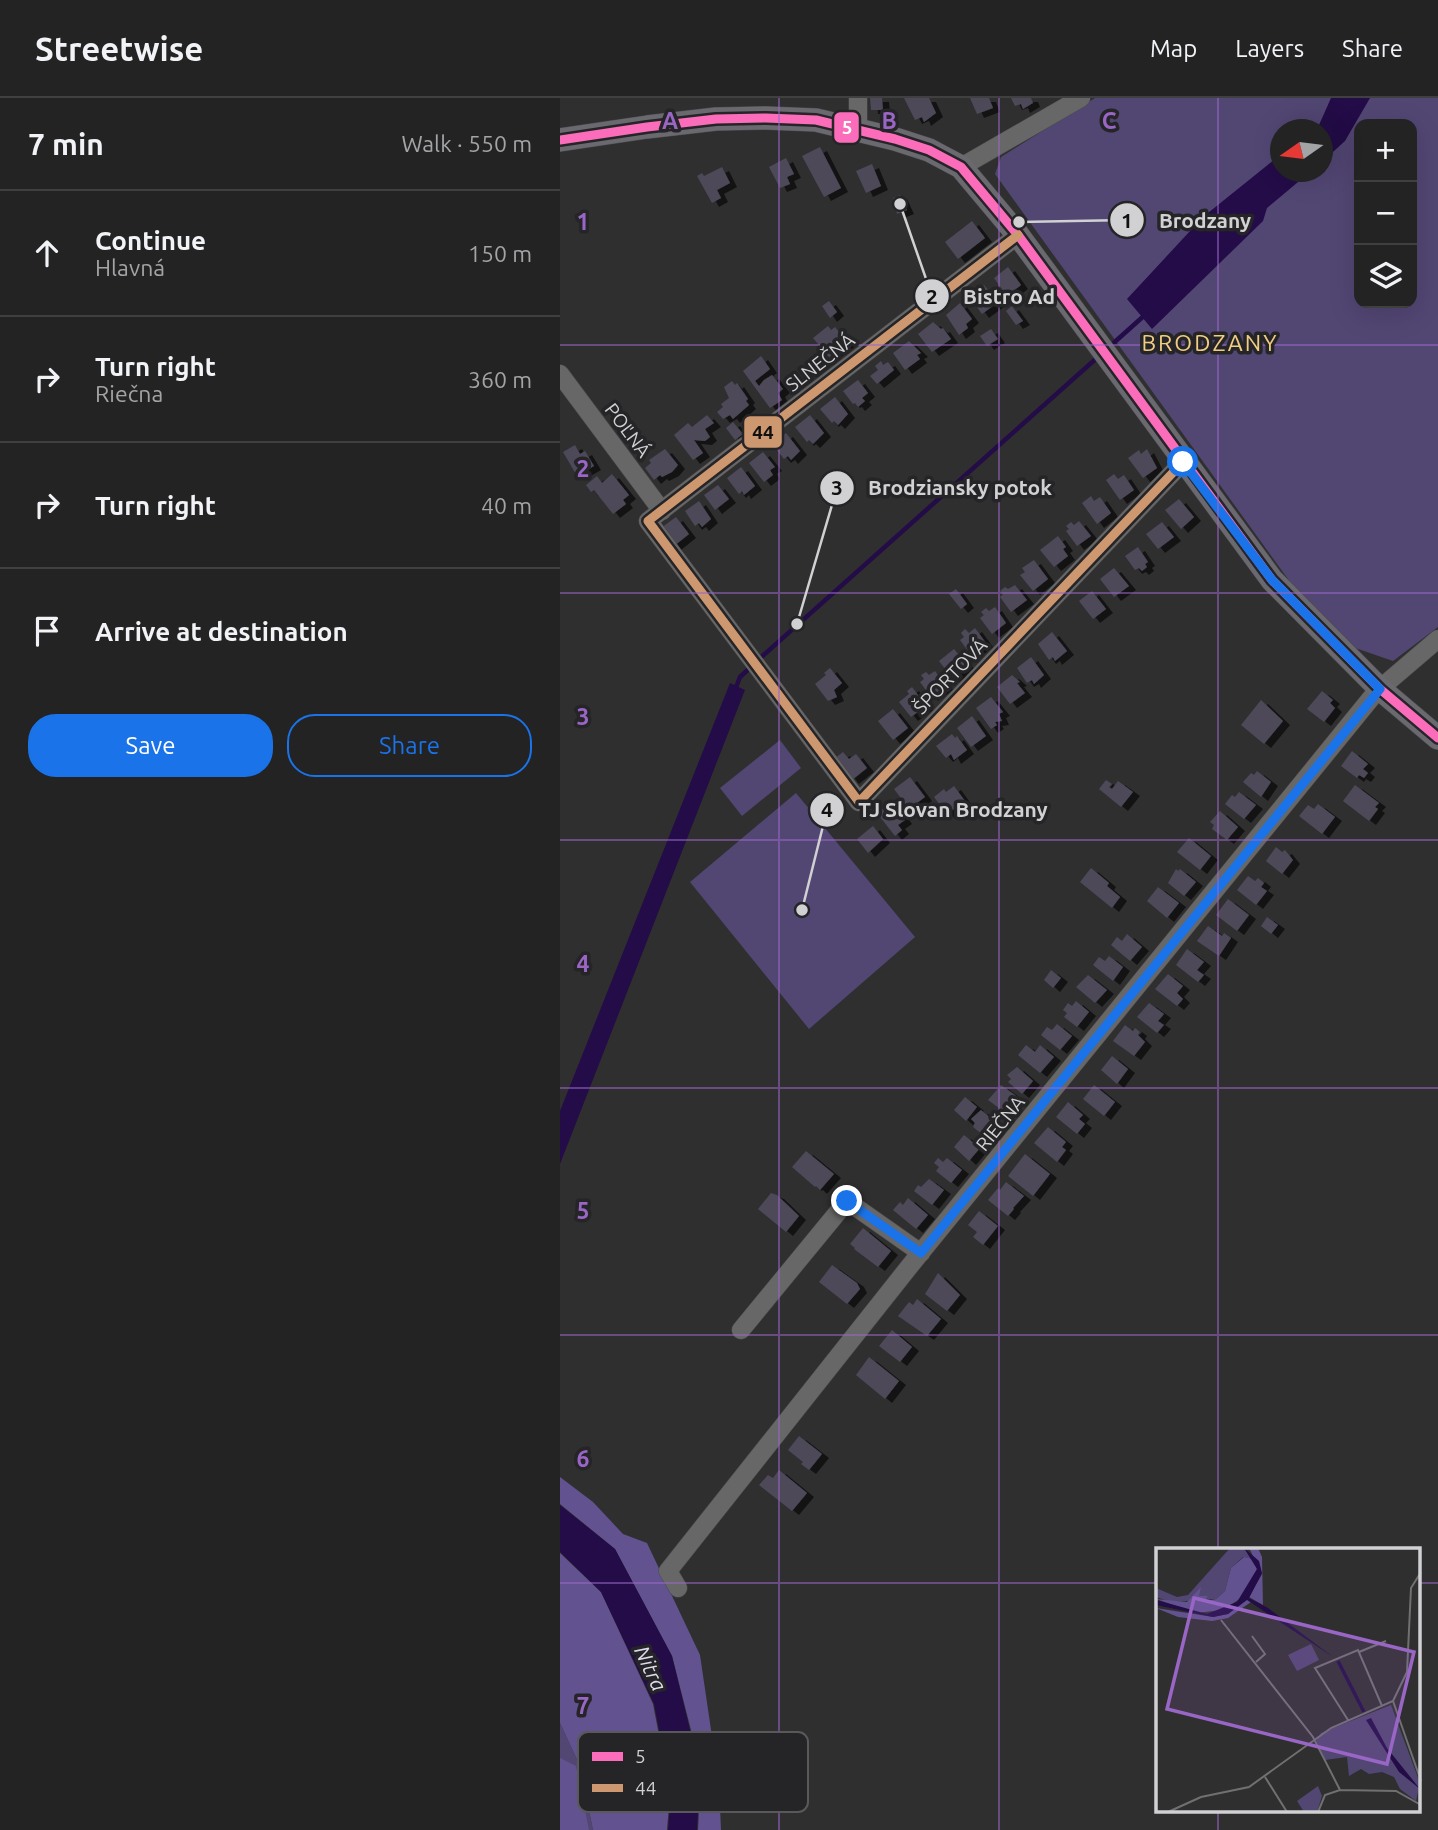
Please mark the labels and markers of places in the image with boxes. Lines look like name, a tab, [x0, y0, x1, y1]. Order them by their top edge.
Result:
callout: Brodzany	[1110, 199, 1265, 241]
callout: Bistro Ad	[914, 275, 1069, 317]
callout: Brodziansky potok	[819, 467, 1066, 509]
callout: TJ Slovan Brodzany	[809, 789, 1062, 831]

